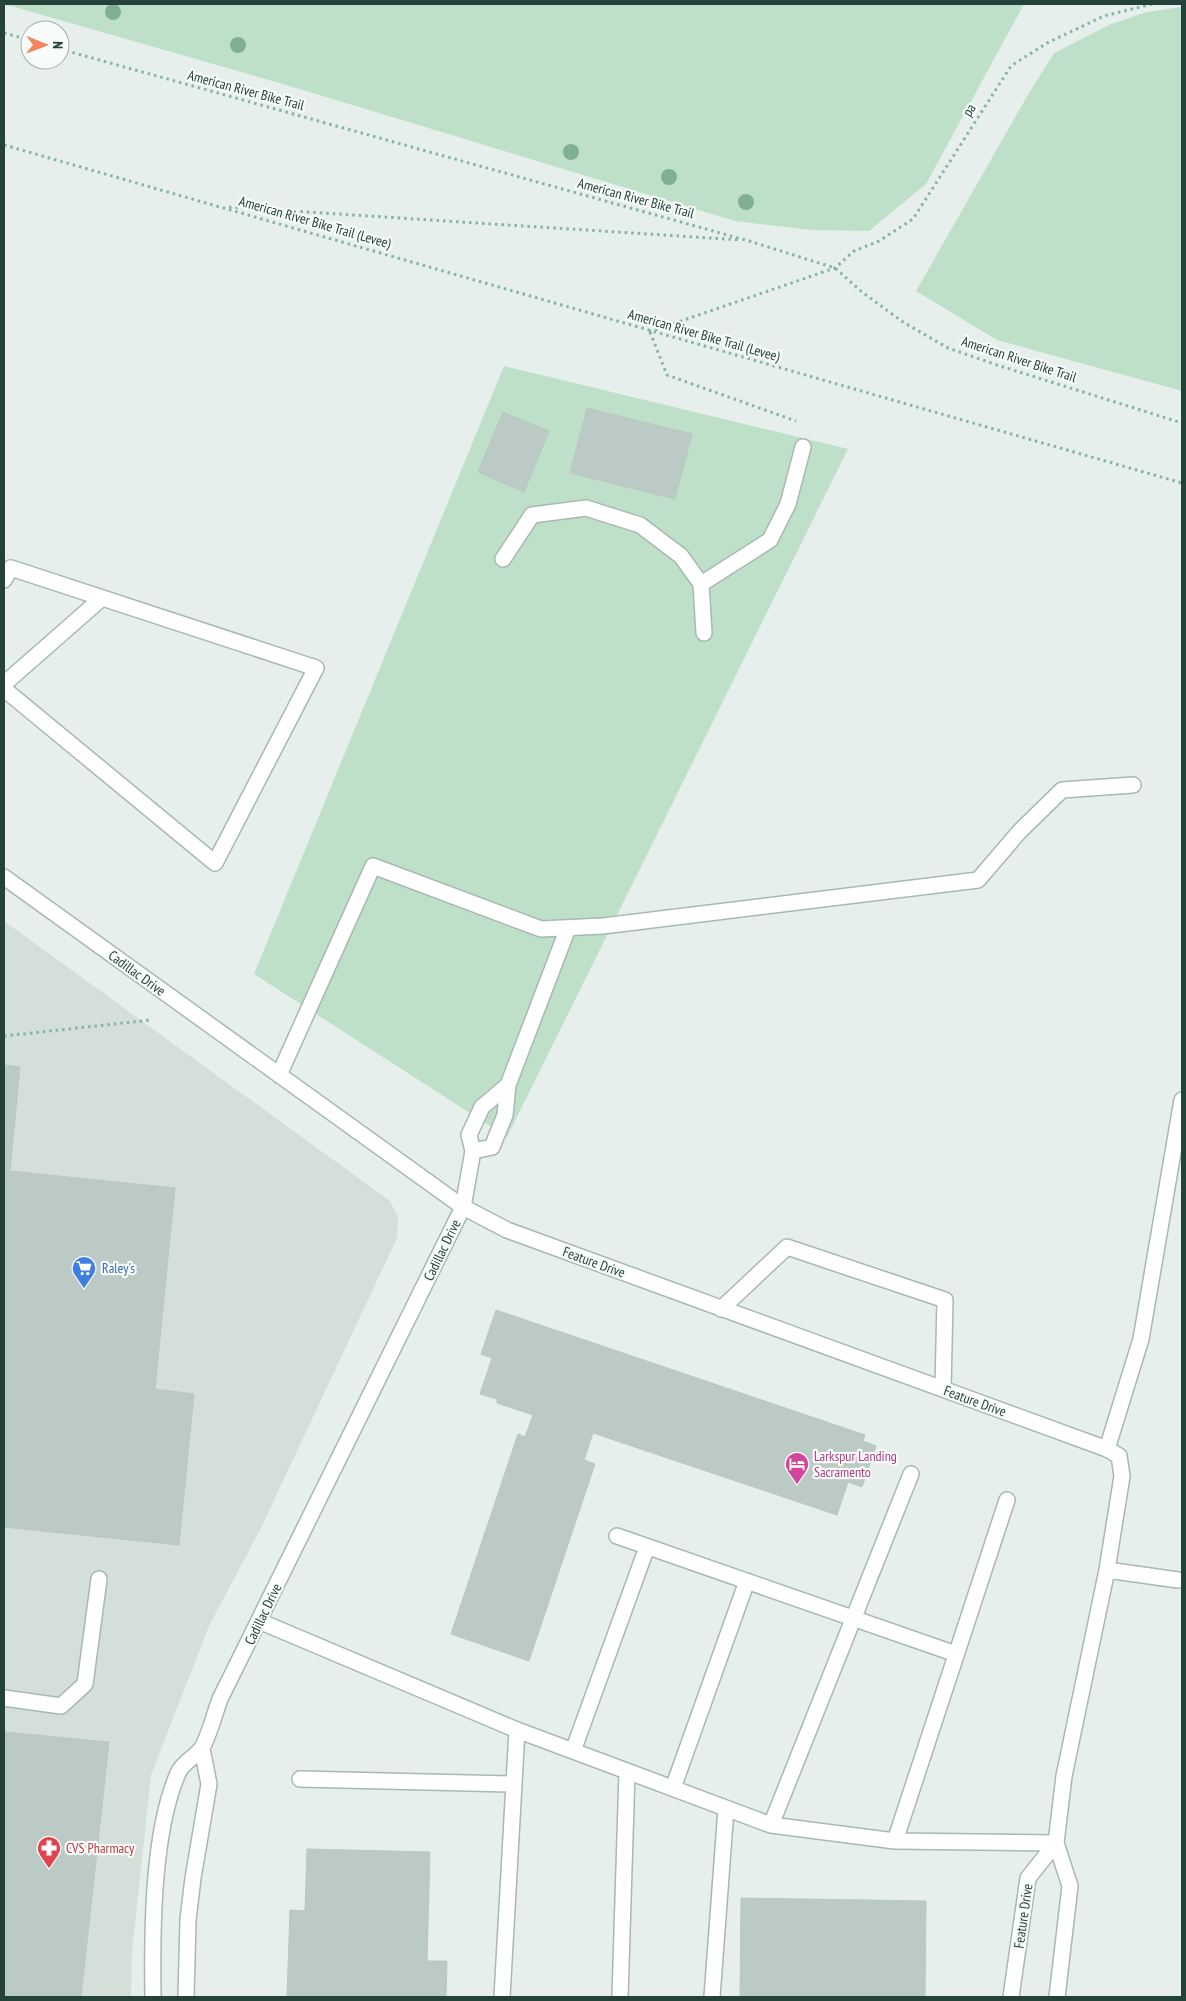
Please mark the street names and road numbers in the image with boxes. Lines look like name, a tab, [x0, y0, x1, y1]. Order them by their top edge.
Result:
street label: American River Bike Trail	[186, 66, 307, 114]
street label: pa	[958, 100, 980, 120]
street label: American River Bike Trail	[576, 174, 697, 222]
street label: American River Bike Trail (Levee)	[237, 192, 394, 253]
street label: American River Bike Trail (Levee)	[626, 305, 783, 366]
street label: American River Bike Trail	[959, 332, 1080, 386]
street label: Cadillac Drive	[105, 946, 169, 1000]
street label: Cadillac Drive	[419, 1216, 465, 1284]
street label: Feature Drive	[560, 1242, 628, 1282]
street label: Feature Drive	[941, 1381, 1009, 1421]
street label: Cadillac Drive	[240, 1580, 286, 1648]
street label: Feature Drive	[1010, 1882, 1036, 1949]

